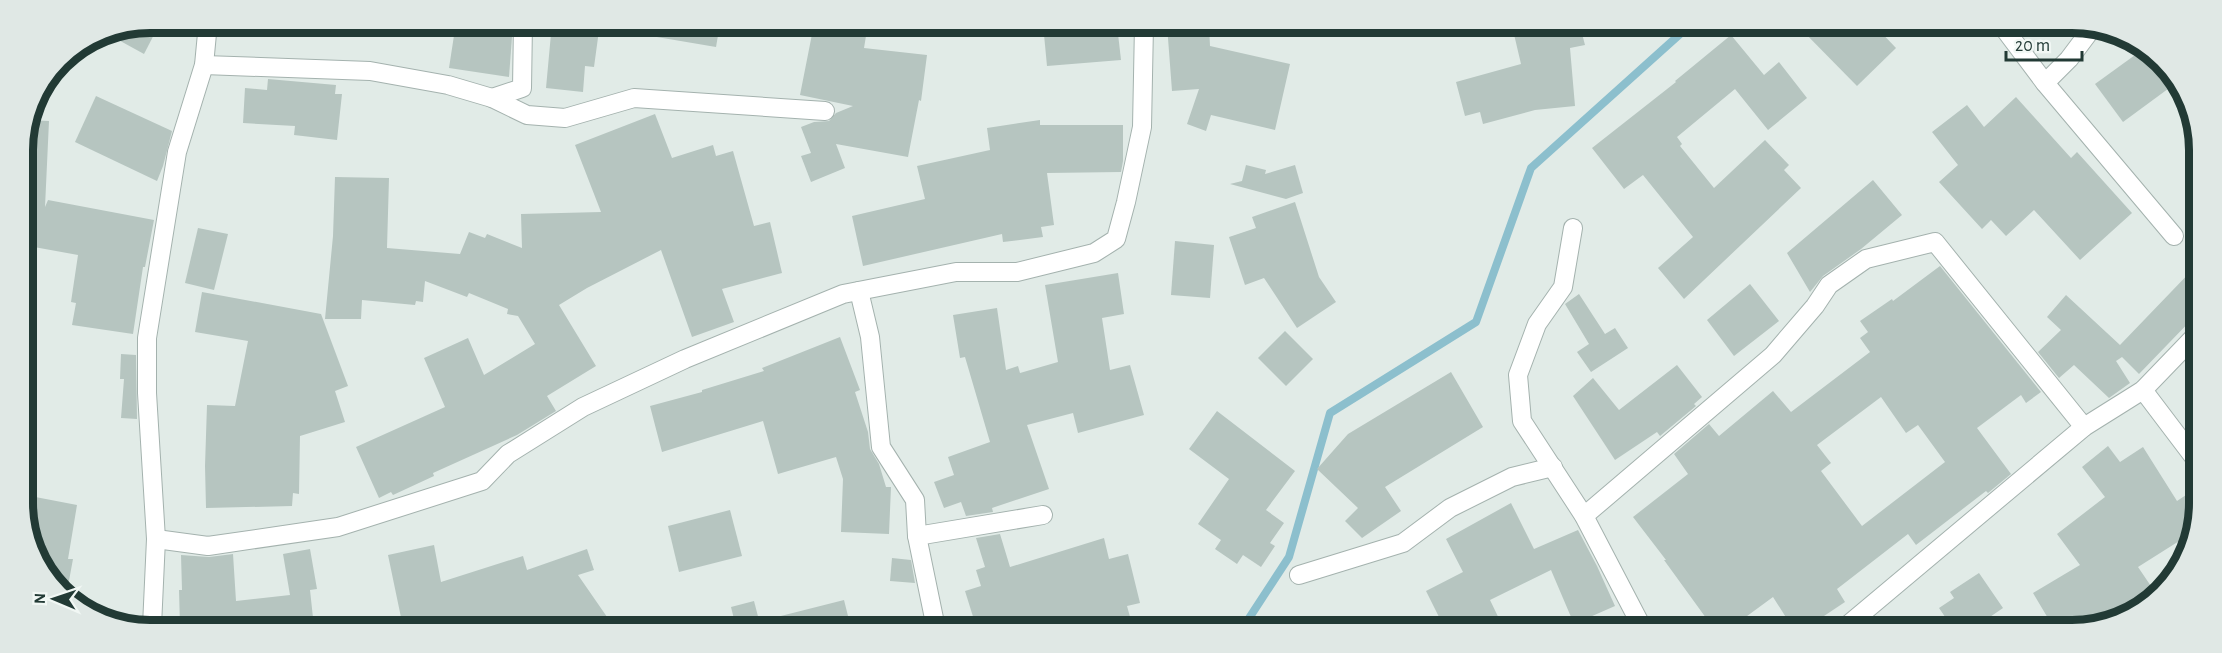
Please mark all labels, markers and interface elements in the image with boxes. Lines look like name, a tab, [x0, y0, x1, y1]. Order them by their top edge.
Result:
scale bar	[2006, 24, 2082, 62]
text: 20 m	[2015, 37, 2050, 55]
north arrow	[24, 569, 84, 629]
text: N	[32, 593, 48, 604]

